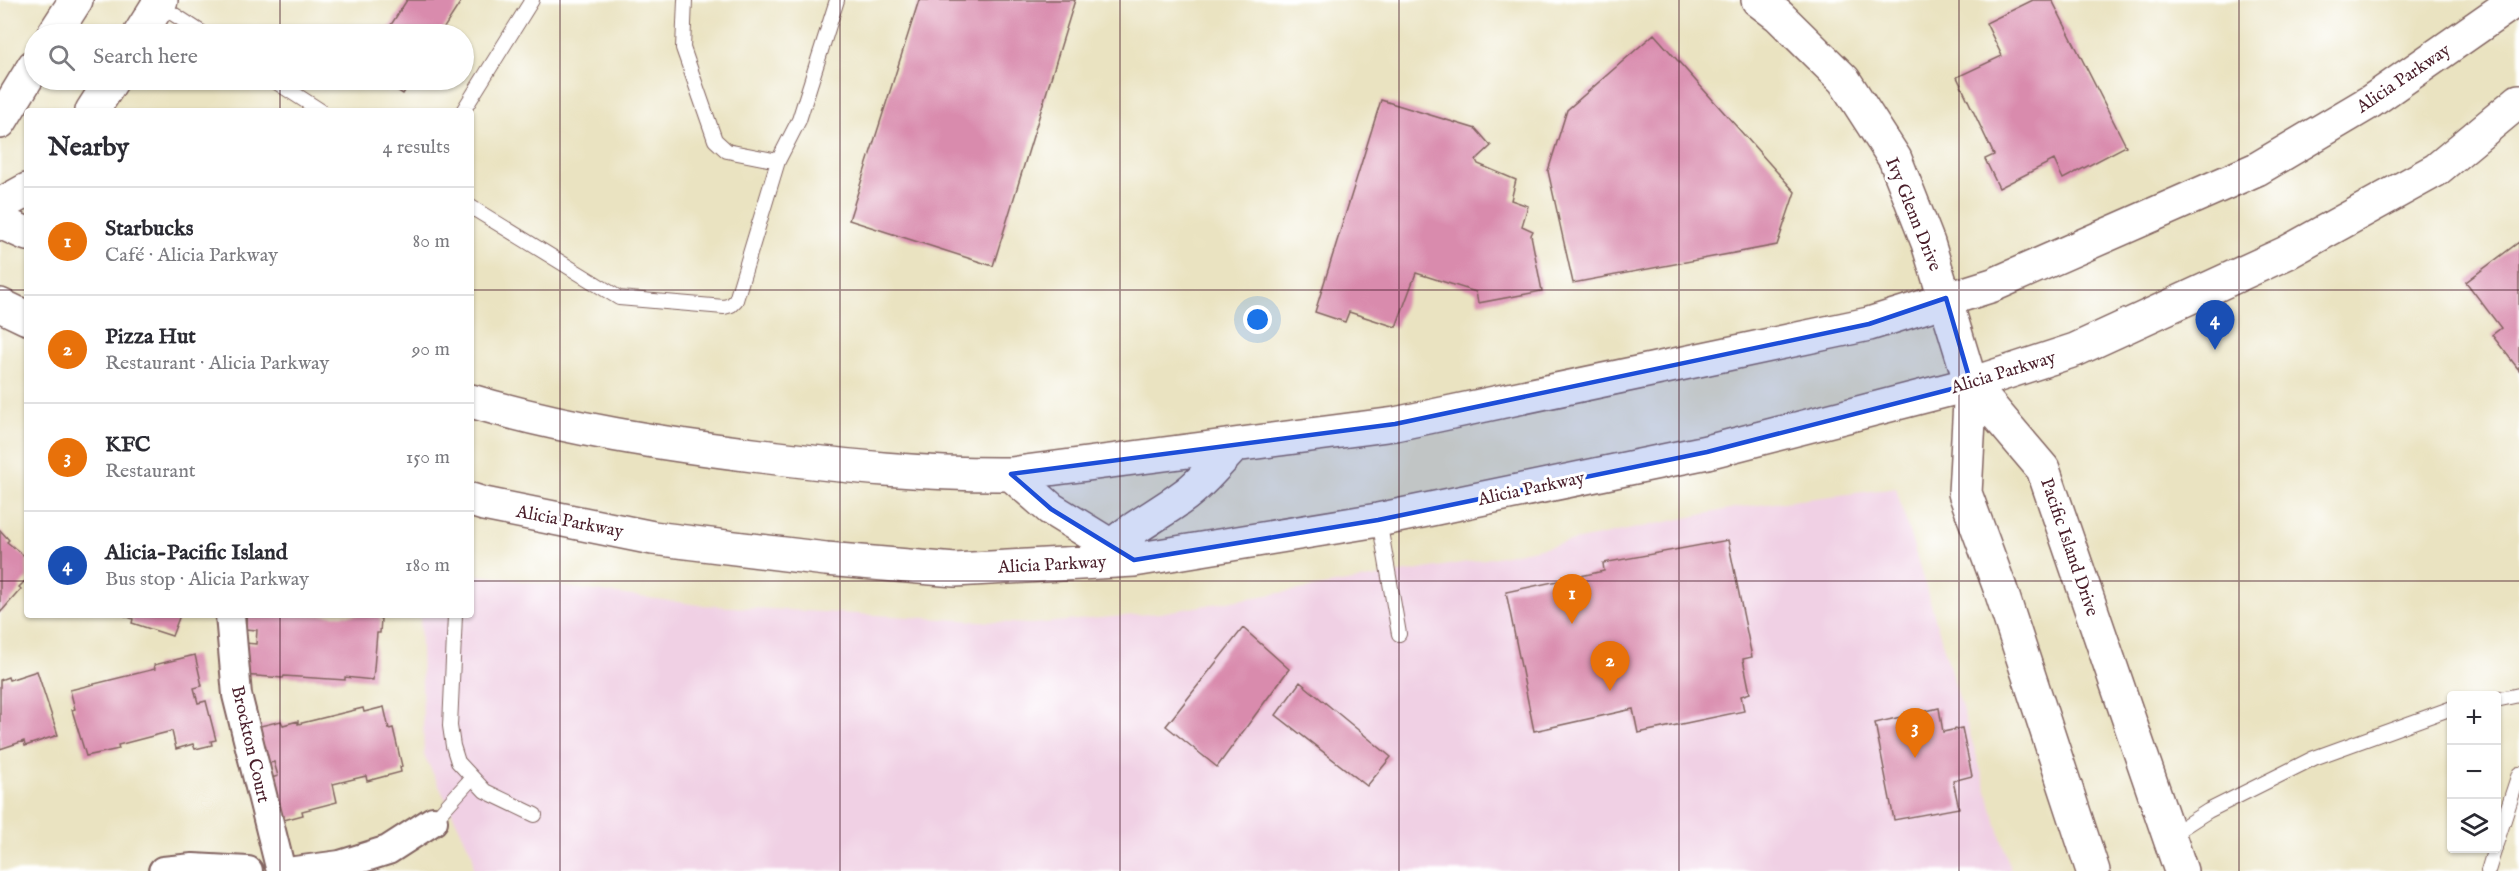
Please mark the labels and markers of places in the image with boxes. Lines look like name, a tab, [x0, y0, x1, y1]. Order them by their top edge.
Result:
pin: 4	[2196, 300, 2234, 350]
pin: 1	[1552, 574, 1592, 624]
pin: 2	[1590, 642, 1630, 691]
pin: 3	[1896, 708, 1934, 758]

